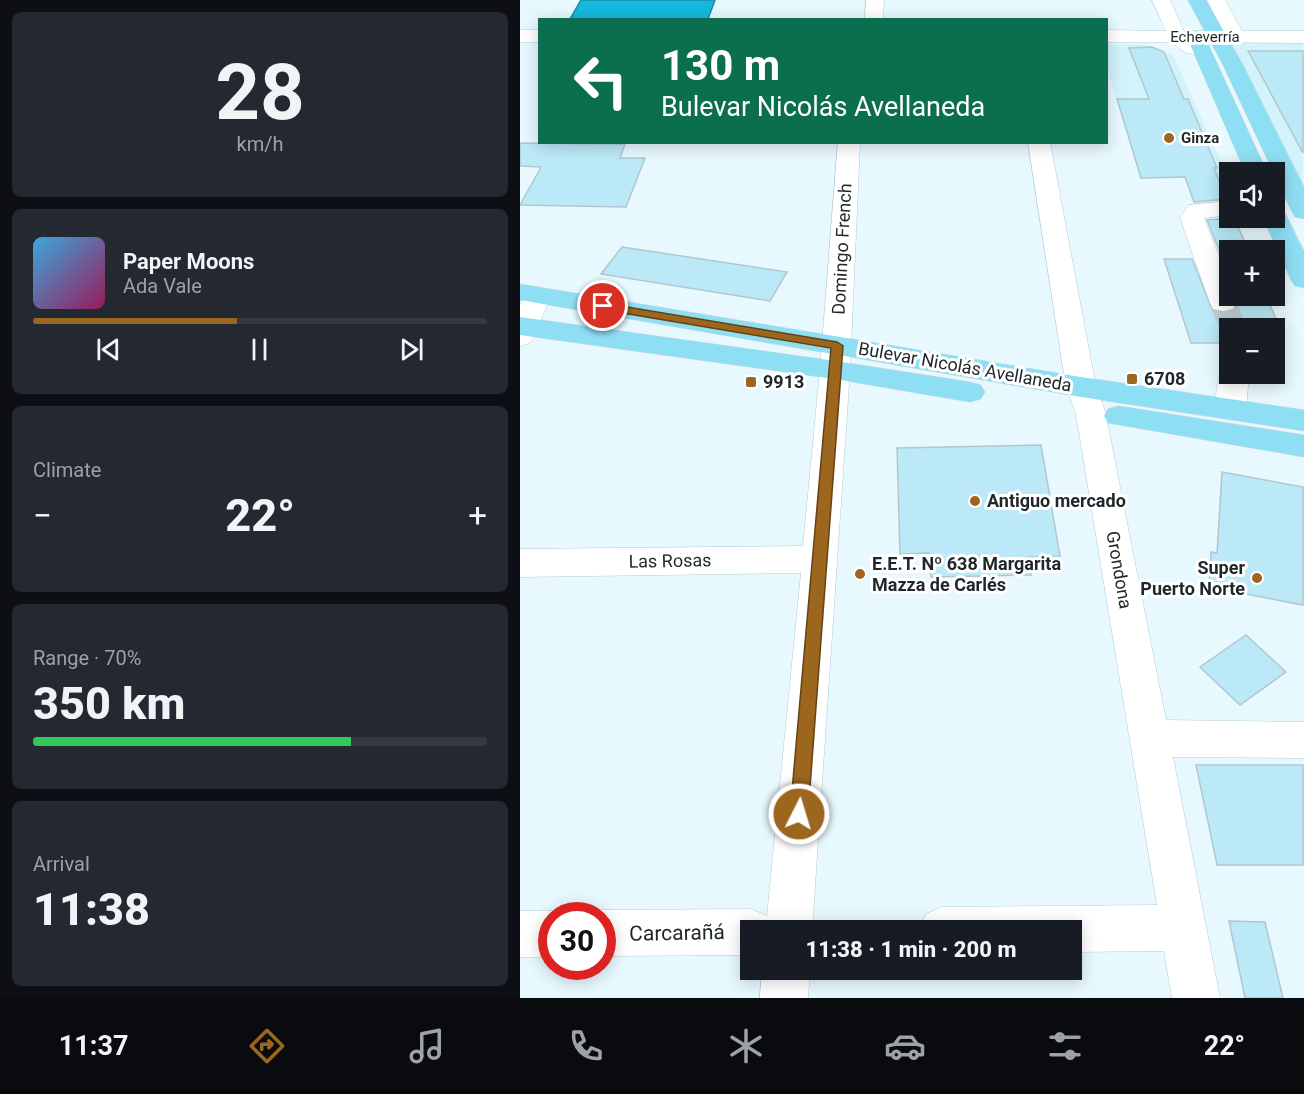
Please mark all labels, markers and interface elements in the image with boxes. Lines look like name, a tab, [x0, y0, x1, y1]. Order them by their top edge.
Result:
street label: Echeverría	[1170, 28, 1240, 46]
text: 130 m	[661, 41, 780, 90]
icon: left	[562, 42, 640, 120]
text: 28	[215, 47, 305, 138]
text: Bulevar Nicolás Avellaneda	[661, 91, 985, 123]
place label: Ginza	[1181, 129, 1219, 147]
marker: Ginza	[1162, 131, 1176, 145]
text: km/h	[237, 132, 283, 156]
map controls	[1219, 162, 1285, 384]
button: sound	[1219, 162, 1285, 228]
street label: Domingo French	[828, 183, 855, 315]
button: +	[1219, 240, 1285, 306]
text: Paper Moons	[123, 249, 254, 274]
text: Ada Vale	[123, 274, 202, 298]
pin	[577, 280, 628, 331]
icon: arrive	[586, 289, 619, 322]
button: −	[1219, 318, 1285, 384]
icon: previous	[92, 333, 125, 366]
icon: pause	[243, 333, 276, 366]
icon: next	[395, 333, 428, 366]
street label: Bulevar Nicolás Avellaneda	[857, 337, 1073, 396]
place label: 6708	[1144, 368, 1185, 389]
place label: 9913	[763, 371, 804, 392]
marker: 6708	[1125, 372, 1139, 386]
marker: 9913	[744, 375, 758, 389]
text: Climate	[33, 458, 101, 482]
text: 22°	[225, 489, 295, 542]
place label: Antiguo mercado	[987, 490, 1126, 511]
marker: Antiguo mercado	[968, 494, 982, 508]
text: −	[33, 496, 52, 535]
text: +	[468, 496, 487, 535]
street label: Grondona	[1102, 529, 1137, 610]
street label: Las Rosas	[628, 549, 712, 572]
place label: E.E.T. Nº 638 Margarita Mazza de Carlés	[872, 553, 1061, 595]
place label: Super Puerto Norte	[1140, 557, 1245, 599]
marker: E.E.T. Nº 638 Margarita Mazza de Carlés	[853, 567, 867, 581]
marker: Super Puerto Norte	[1250, 571, 1264, 585]
text: Range · 70%	[33, 646, 141, 670]
text: 350 km	[33, 677, 185, 730]
position arrow	[767, 782, 831, 846]
text: Arrival	[33, 852, 90, 876]
text: 11:38	[33, 883, 150, 936]
speed limit sign: 30	[538, 902, 616, 980]
street label: Carcarañá	[629, 920, 725, 946]
text: 11:38 · 1 min · 200 m	[806, 937, 1016, 962]
icon: directions	[246, 1025, 288, 1067]
icon: music	[406, 1025, 448, 1067]
icon: phone	[565, 1025, 607, 1067]
icon: climate	[725, 1025, 767, 1067]
icon: car	[884, 1025, 926, 1067]
icon: filters	[1044, 1025, 1086, 1067]
text: 11:37	[59, 1030, 128, 1062]
text: 22°	[1204, 1030, 1245, 1062]

